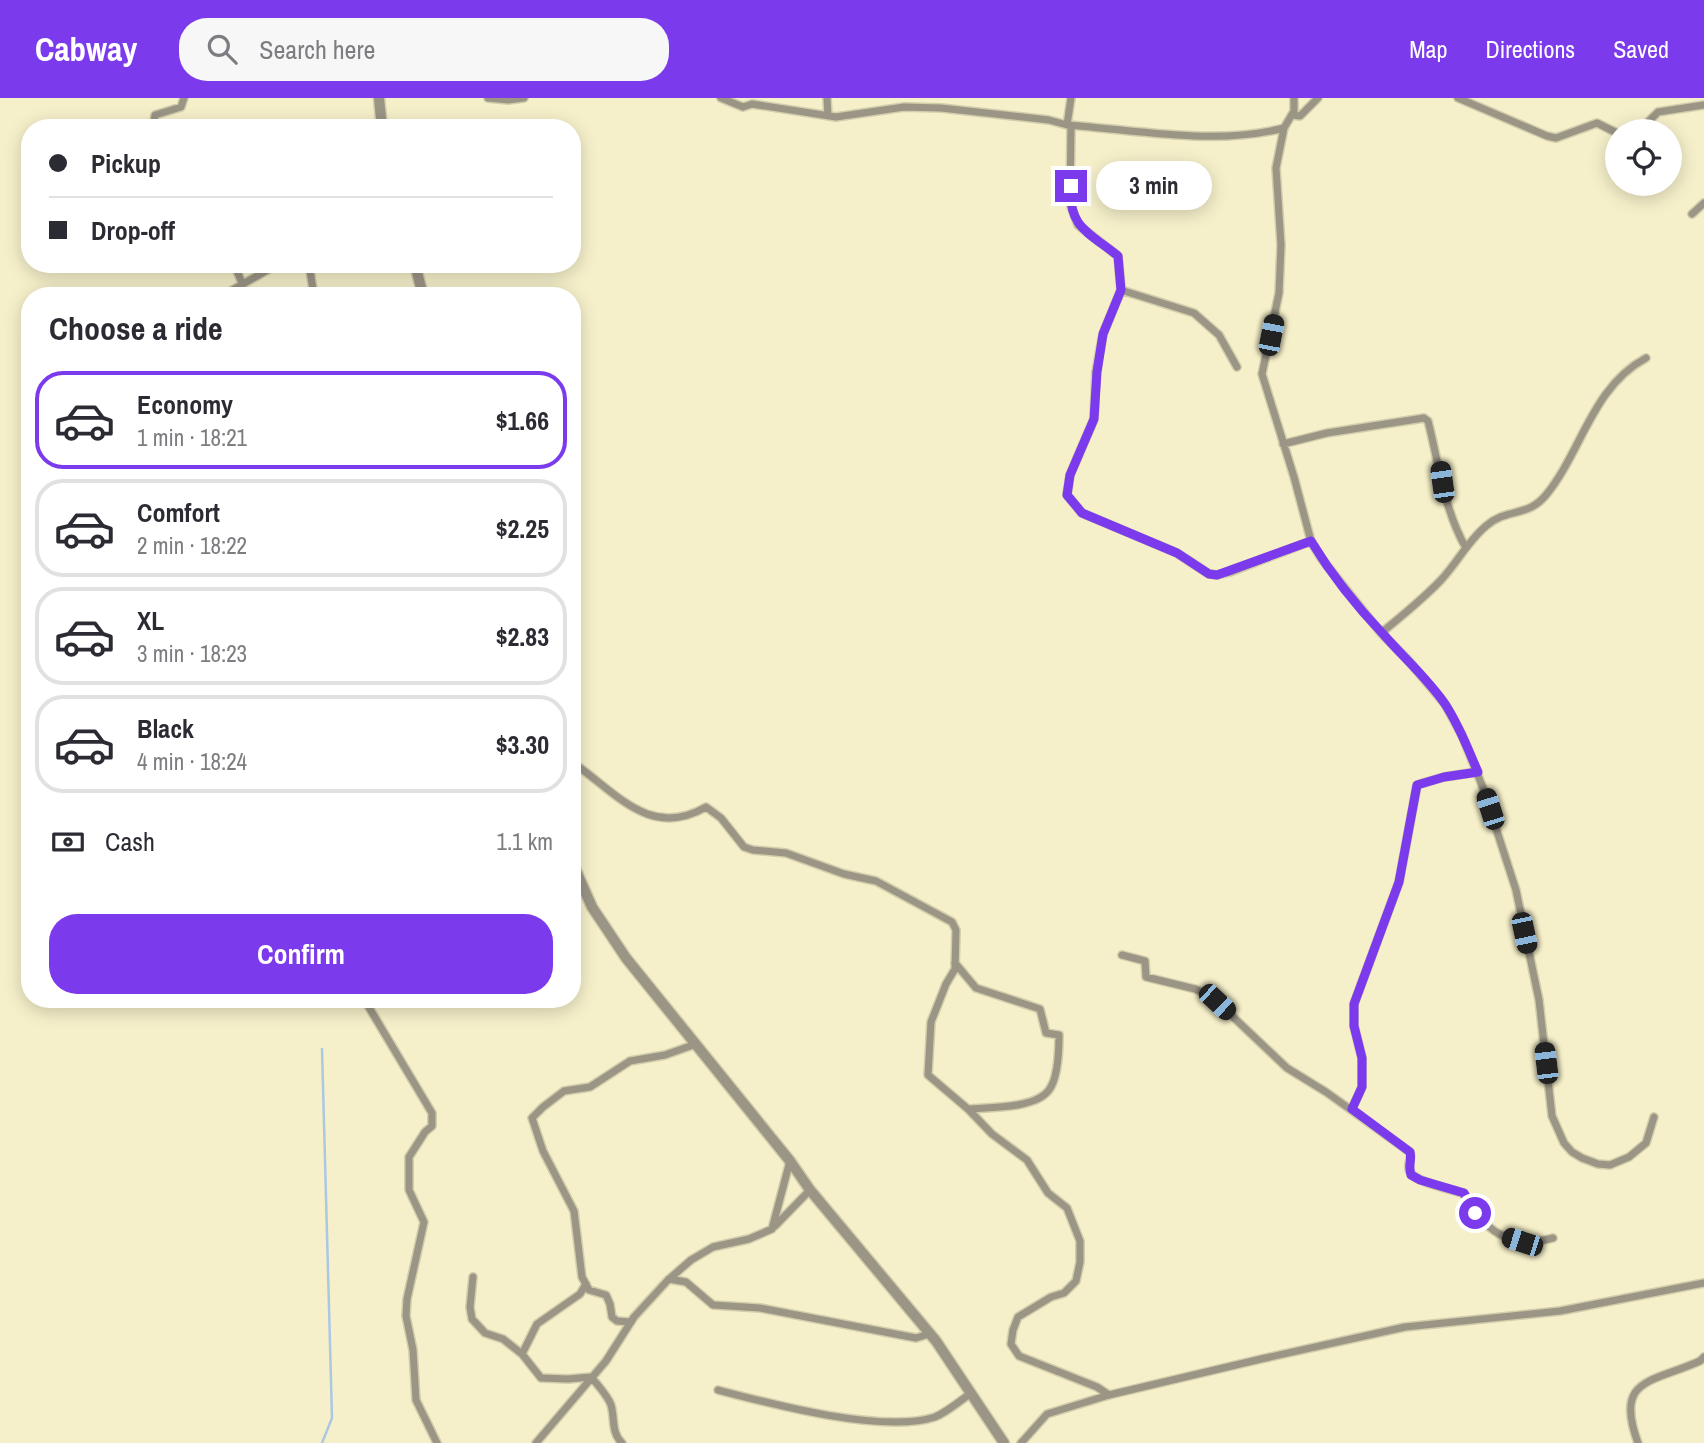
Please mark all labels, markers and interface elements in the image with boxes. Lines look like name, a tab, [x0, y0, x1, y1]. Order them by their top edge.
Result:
search box	[179, 18, 669, 81]
text: Cabway	[35, 27, 137, 71]
icon: search	[203, 30, 241, 68]
text: Search here	[259, 32, 375, 67]
text: Map	[1409, 33, 1447, 65]
text: Directions	[1485, 33, 1575, 65]
text: Saved	[1613, 33, 1669, 65]
map controls	[1605, 119, 1682, 196]
button: locate	[1605, 119, 1682, 196]
text: Pickup	[91, 146, 161, 181]
callout: 3 min	[1096, 162, 1211, 210]
route end	[1055, 170, 1087, 202]
text: 3 min	[1129, 170, 1179, 201]
text: Drop-off	[91, 213, 175, 248]
text: Choose a ride	[49, 307, 223, 350]
car	[1257, 312, 1286, 358]
text: Economy	[137, 387, 233, 422]
icon: car	[53, 389, 116, 452]
text: $1.66	[496, 403, 549, 438]
text: 1 min · 18:21	[137, 422, 247, 453]
car	[1429, 460, 1456, 504]
text: Comfort	[137, 495, 220, 530]
icon: car	[53, 497, 116, 560]
text: $2.25	[496, 511, 549, 546]
text: 2 min · 18:22	[137, 530, 247, 561]
text: XL	[137, 603, 164, 638]
icon: car	[53, 605, 116, 668]
text: $2.83	[496, 619, 549, 654]
text: 3 min · 18:23	[137, 638, 247, 669]
text: Black	[137, 711, 194, 746]
icon: car	[53, 713, 116, 776]
text: $3.30	[496, 727, 549, 762]
text: 4 min · 18:24	[137, 746, 247, 777]
car	[1474, 786, 1507, 832]
icon: cash	[49, 823, 87, 861]
text: Cash	[105, 824, 155, 859]
text: 1.1 km	[496, 826, 553, 857]
car	[1510, 910, 1539, 956]
button: Confirm	[49, 914, 553, 994]
car	[1195, 980, 1240, 1024]
car	[1534, 1041, 1559, 1085]
route start	[1459, 1197, 1491, 1229]
car	[1499, 1226, 1546, 1258]

